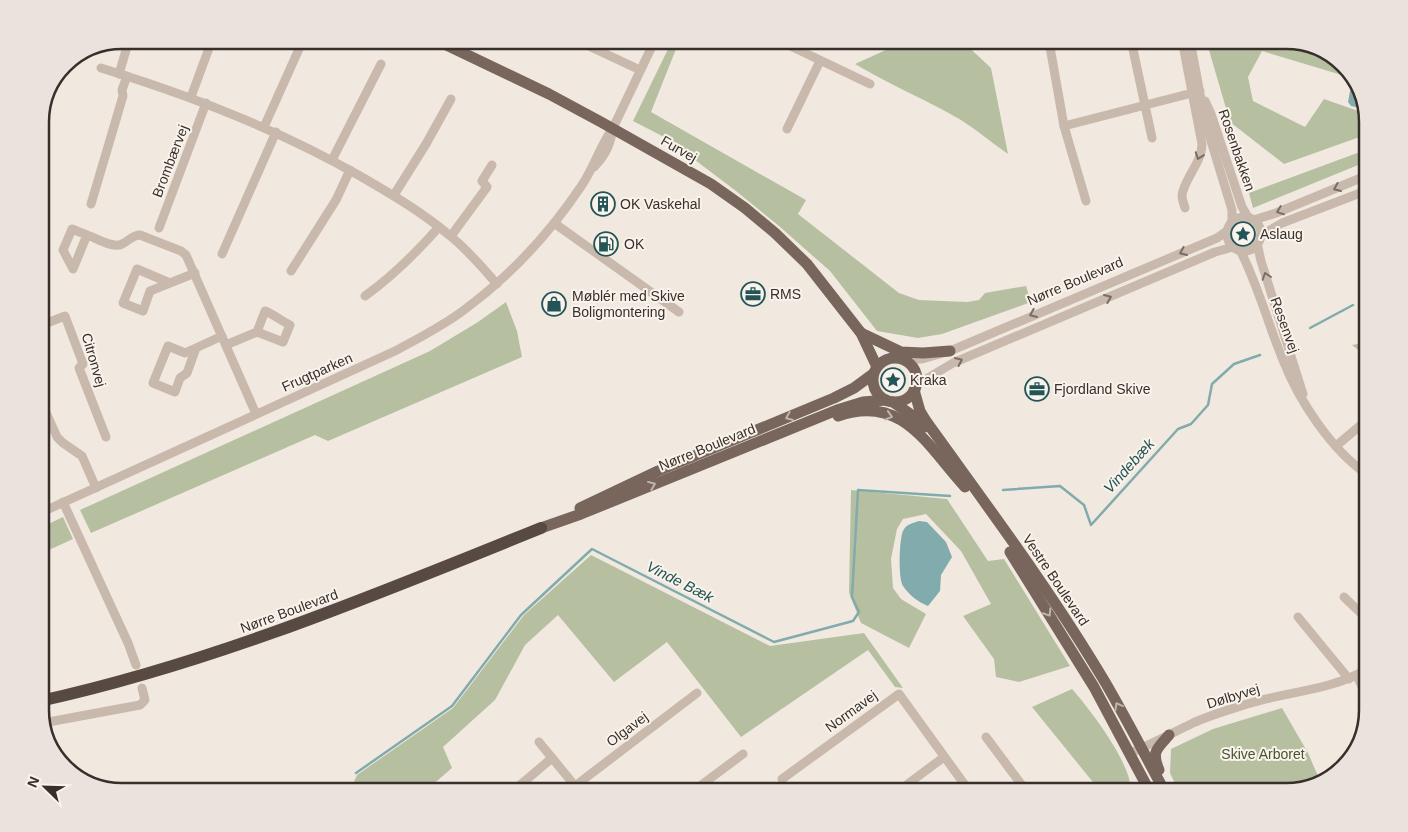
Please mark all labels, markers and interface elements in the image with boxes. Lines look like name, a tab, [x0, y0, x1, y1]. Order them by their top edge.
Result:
street label: Rosenbakken	[1215, 107, 1259, 193]
street label: Brombærvej	[149, 123, 191, 199]
street label: Furvej	[658, 132, 700, 166]
one-way arrow	[1195, 151, 1205, 160]
one-way arrow	[1333, 182, 1342, 192]
building icon: OK Vaskehal	[590, 191, 616, 217]
place label: OK Vaskehal	[620, 196, 701, 212]
one-way arrow	[1276, 205, 1285, 215]
place icon: Aslaug	[1230, 221, 1256, 247]
place label: Aslaug	[1260, 226, 1303, 242]
fuel station icon: OK	[593, 231, 619, 257]
place label: OK	[624, 236, 645, 252]
one-way arrow	[1179, 245, 1188, 256]
street label: Nørre Boulevard	[1025, 254, 1125, 308]
one-way arrow	[1262, 273, 1272, 281]
office icon: RMS	[740, 281, 766, 307]
place label: RMS	[770, 286, 801, 302]
place label: Møblér med Skive Boligmontering	[572, 288, 685, 320]
shop icon: Møblér med Skive Boligmontering	[541, 291, 567, 317]
one-way arrow	[1103, 293, 1112, 304]
street label: Resenvej	[1267, 295, 1303, 355]
one-way arrow	[1029, 308, 1038, 319]
street label: Citronvej	[79, 331, 109, 389]
street label: Frugtparken	[279, 349, 355, 395]
one-way arrow	[954, 357, 963, 368]
place icon: Kraka	[880, 367, 906, 393]
place label: Kraka	[910, 372, 947, 388]
office icon: Fjordland Skive	[1024, 376, 1050, 402]
place label: Fjordland Skive	[1054, 381, 1151, 397]
one-way arrow	[785, 410, 794, 421]
one-way arrow	[884, 410, 892, 420]
street label: Nørre Boulevard	[656, 420, 758, 474]
water label: Vindebæk	[1100, 434, 1158, 496]
one-way arrow	[647, 481, 656, 492]
street label: Vestre Boulevard	[1020, 531, 1092, 629]
water label: Vinde Bæk	[644, 557, 718, 606]
street label: Nørre Boulevard	[238, 586, 340, 636]
one-way arrow	[1042, 607, 1051, 617]
street label: Dølbyvej	[1205, 680, 1261, 712]
street label: Normavej	[822, 687, 880, 735]
one-way arrow	[1114, 702, 1124, 711]
street label: Olgavej	[603, 708, 651, 750]
park label: Skive Arboret	[1221, 746, 1305, 762]
north arrow	[20, 762, 70, 812]
text: N	[24, 774, 42, 790]

